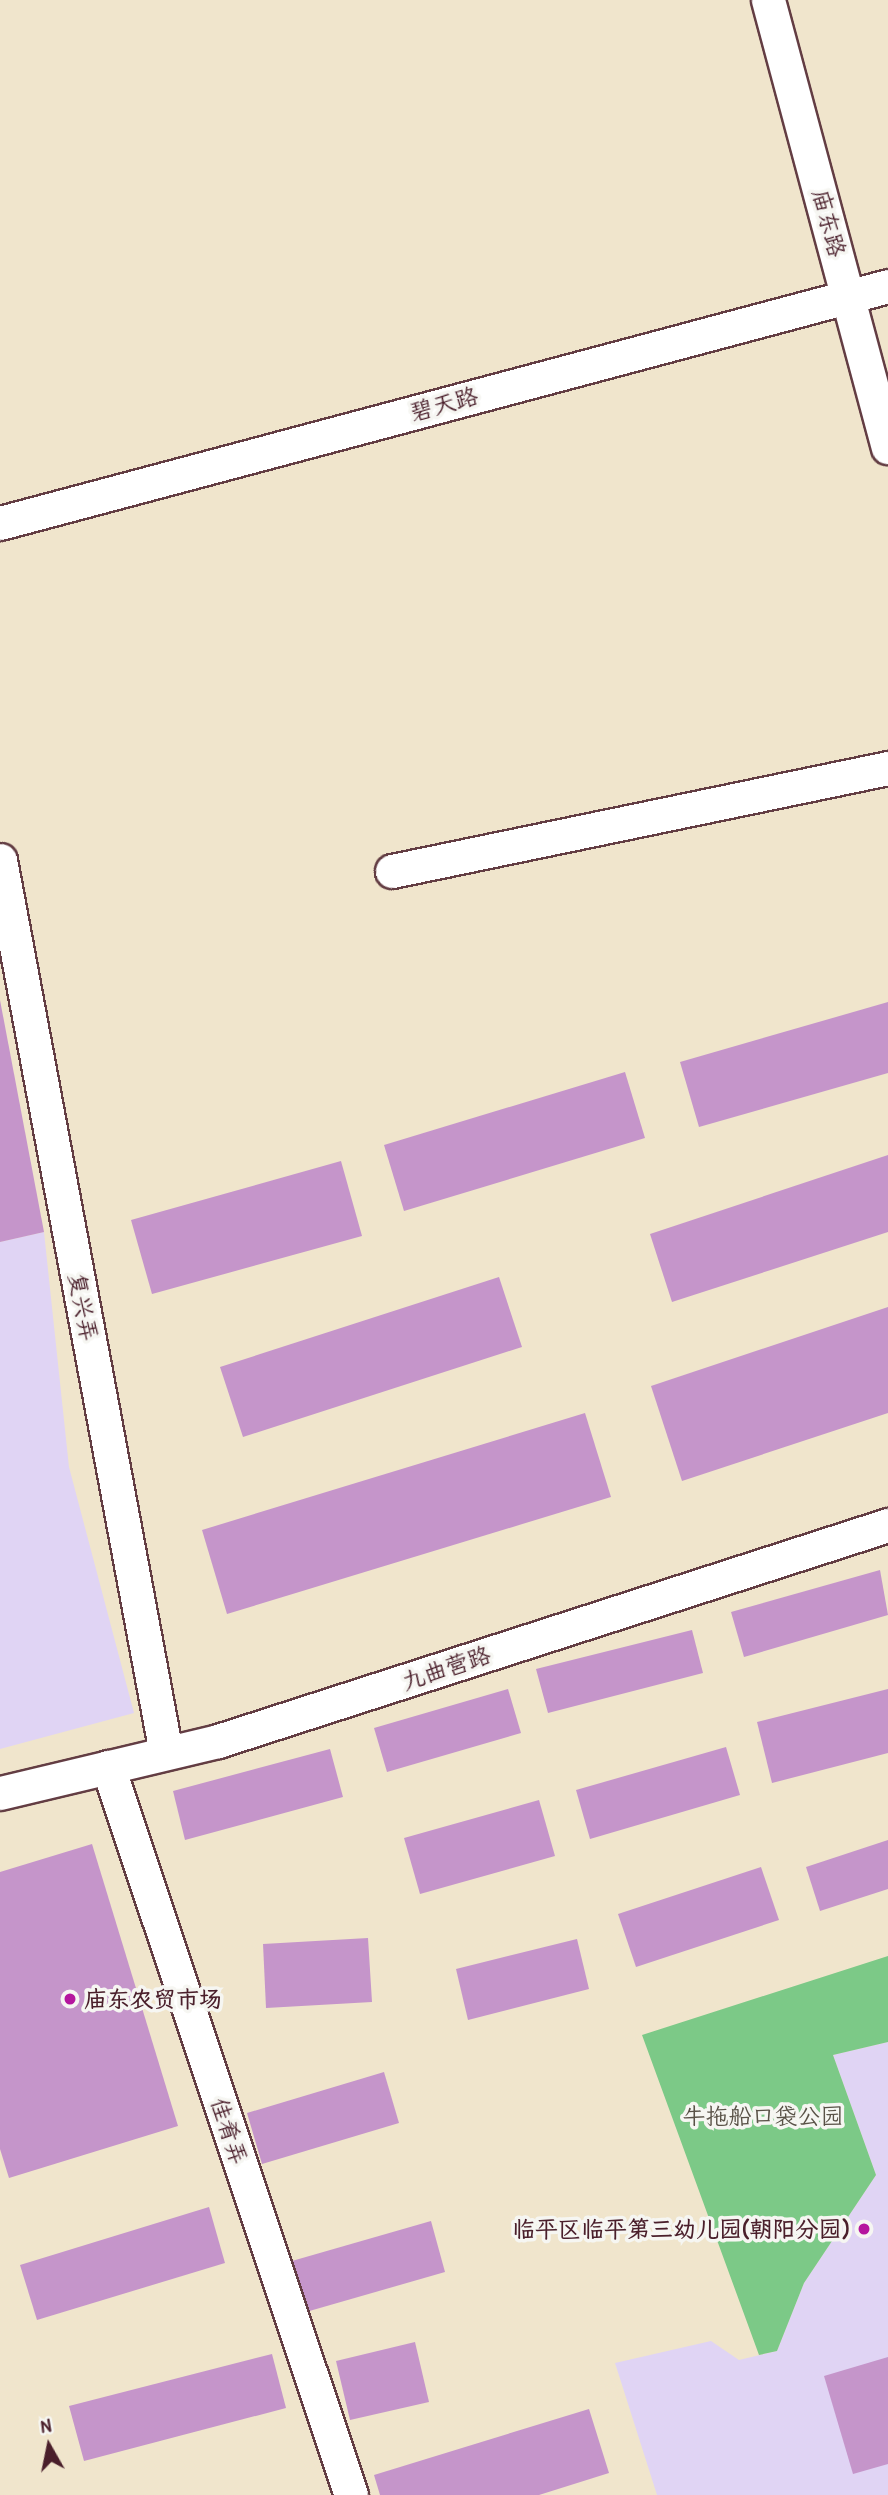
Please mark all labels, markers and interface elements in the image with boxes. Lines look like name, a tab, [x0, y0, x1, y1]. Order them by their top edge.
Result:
street label: 庙东路	[807, 186, 851, 260]
street label: 碧天路	[407, 382, 481, 426]
street label: 复兴弄	[63, 1271, 103, 1343]
street label: 九曲营路	[398, 1641, 494, 1695]
place label: 庙东农贸市场	[84, 1985, 222, 2013]
marker: 庙东农贸市场	[62, 1991, 78, 2007]
street label: 佳肴弄	[205, 2094, 253, 2168]
park label: 牛拖船口袋公园	[683, 2102, 843, 2130]
place label: 临平区临平第三幼儿园(朝阳分园)	[512, 2215, 850, 2243]
marker: 临平区临平第三幼儿园(朝阳分园)	[856, 2221, 872, 2237]
north arrow	[14, 2411, 84, 2481]
text: N	[39, 2412, 53, 2439]

